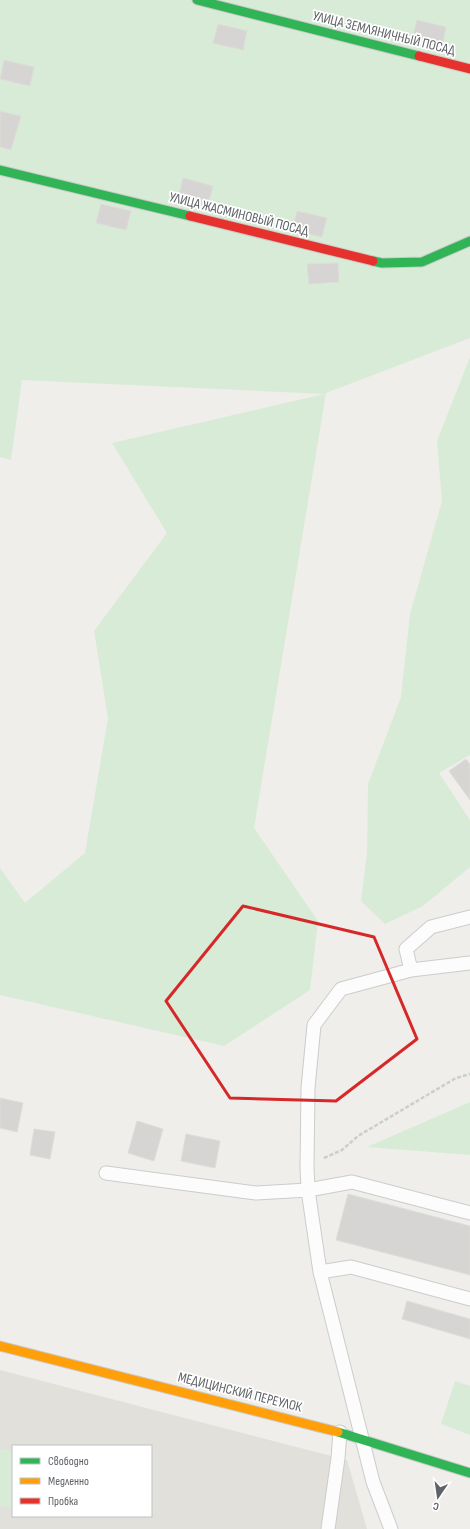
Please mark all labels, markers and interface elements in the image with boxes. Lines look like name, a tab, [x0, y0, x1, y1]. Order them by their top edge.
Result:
street label: УЛИЦА ЗЕМЛЯНИЧНЫЙ ПОСАД	[311, 7, 457, 59]
street label: УЛИЦА ЖАСМИНОВЫЙ ПОСАД	[167, 188, 311, 240]
street label: МЕДИЦИНСКИЙ ПЕРЕУЛОК	[176, 1368, 305, 1416]
legend	[12, 1445, 152, 1517]
text: Свободно	[48, 1454, 89, 1469]
text: Медленно	[48, 1474, 89, 1489]
north arrow	[418, 1477, 458, 1517]
text: Пробка	[48, 1494, 79, 1509]
text: С	[431, 1499, 440, 1513]

